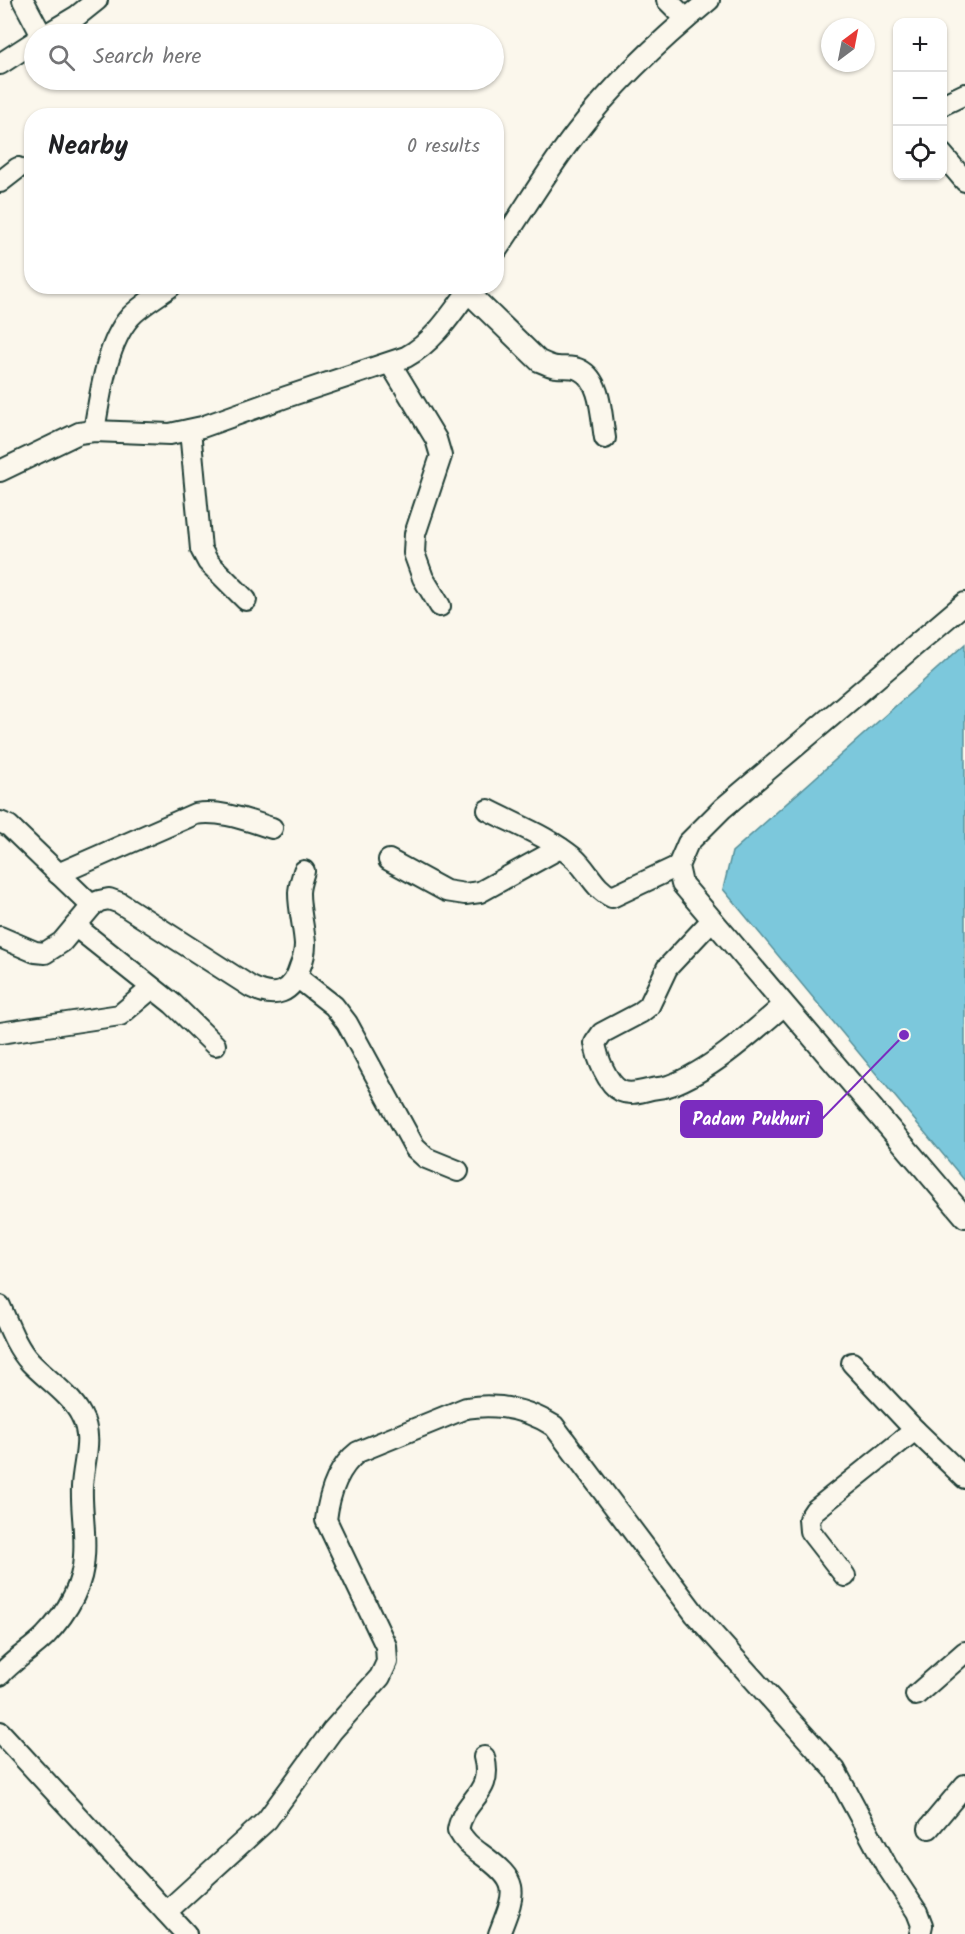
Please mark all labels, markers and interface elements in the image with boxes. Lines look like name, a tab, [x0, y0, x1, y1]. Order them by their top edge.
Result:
north arrow	[821, 18, 875, 72]
map controls	[893, 18, 947, 180]
button: +	[893, 18, 947, 72]
search box	[24, 24, 504, 90]
text: Search here	[93, 40, 201, 75]
icon: search	[45, 41, 78, 74]
button: −	[893, 72, 947, 126]
text: Nearby	[48, 126, 128, 168]
button: locate	[893, 126, 947, 180]
text: 0 results	[407, 131, 480, 163]
callout: Padam Pukhuri	[681, 1101, 822, 1137]
text: Padam Pukhuri	[692, 1106, 810, 1135]

